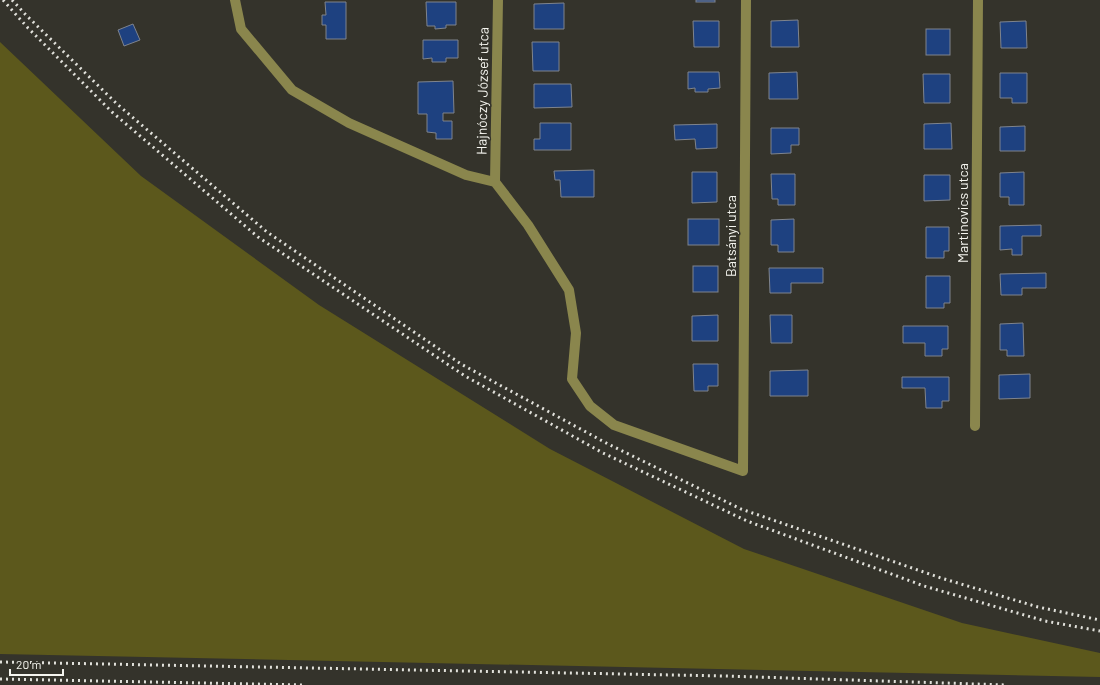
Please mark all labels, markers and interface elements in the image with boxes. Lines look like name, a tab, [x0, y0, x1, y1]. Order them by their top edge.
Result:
street label: Hajnóczy József utca	[472, 27, 492, 155]
street label: Martinovics utca	[954, 163, 971, 263]
street label: Batsányi utca	[722, 195, 739, 277]
scale bar	[10, 651, 63, 677]
text: 20 m	[16, 657, 42, 671]

